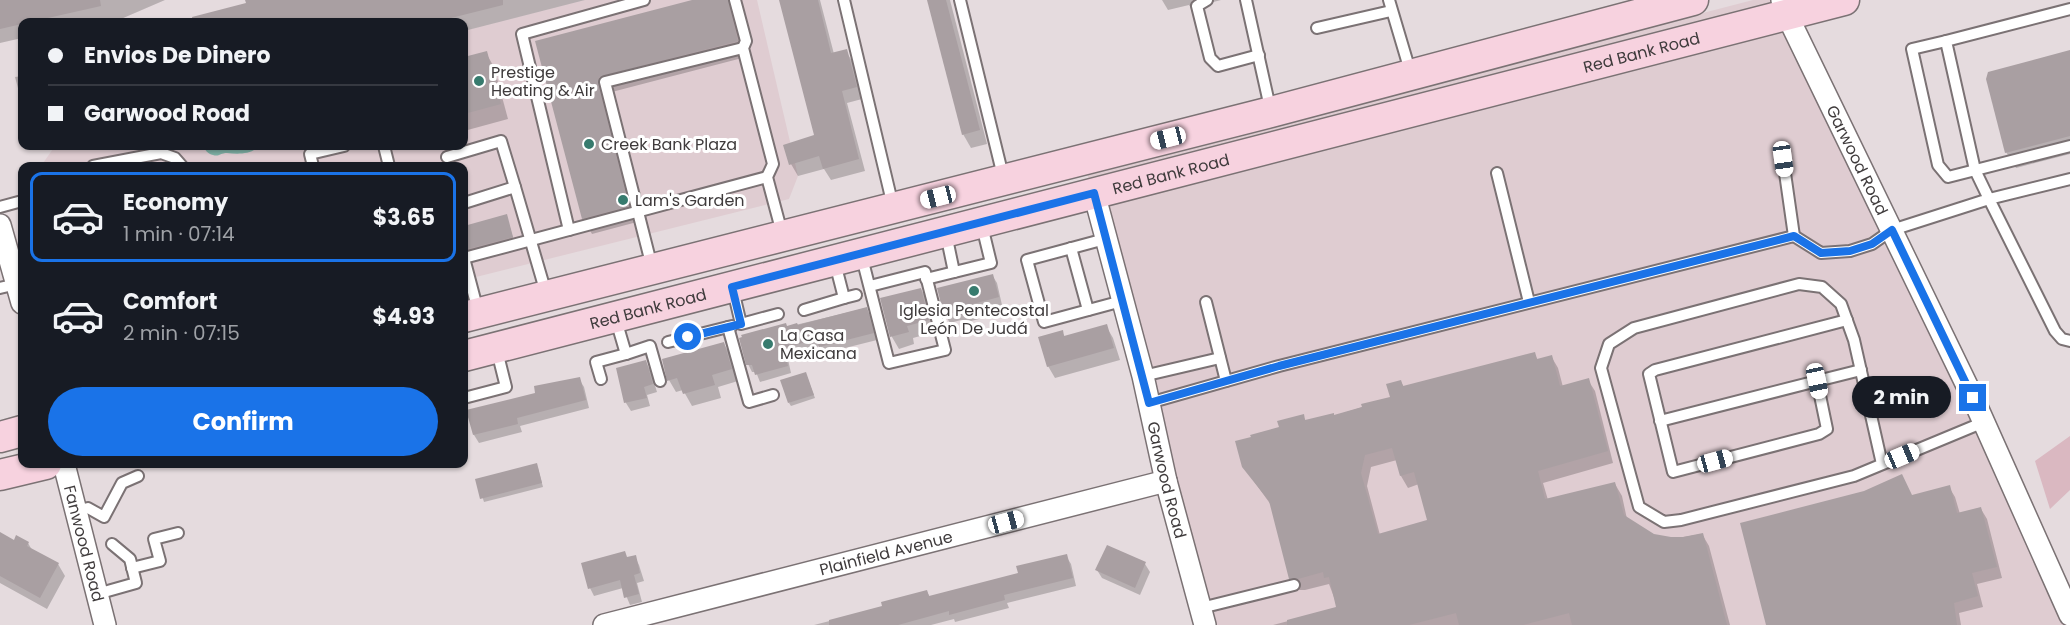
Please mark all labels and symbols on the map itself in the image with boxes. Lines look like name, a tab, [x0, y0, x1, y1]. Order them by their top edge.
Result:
street label: Red Bank Road	[1581, 26, 1702, 78]
place label: Prestige Heating & Air	[491, 61, 595, 102]
marker: Prestige Heating & Air	[472, 74, 486, 88]
street label: Garwood Road	[1821, 101, 1894, 219]
car	[1148, 125, 1188, 151]
place label: Creek Bank Plaza	[601, 133, 737, 156]
marker: Creek Bank Plaza	[582, 137, 596, 151]
car	[1772, 140, 1794, 178]
street label: Red Bank Road	[1110, 148, 1232, 200]
car	[918, 184, 958, 210]
place label: Lam's Garden	[635, 189, 745, 212]
marker: Lam's Garden	[616, 193, 630, 207]
street label: Red Bank Road	[587, 282, 709, 335]
marker: Iglesia Pentecostal León De Judá	[967, 284, 981, 298]
place label: Iglesia Pentecostal León De Judá	[899, 299, 1049, 340]
route start	[674, 323, 701, 350]
place label: La Casa Mexicana	[780, 324, 857, 365]
marker: La Casa Mexicana	[761, 337, 775, 351]
car	[1804, 362, 1830, 400]
callout: 2 min	[1853, 377, 1952, 419]
route end	[1959, 384, 1986, 411]
street label: Garwood Road	[1142, 419, 1192, 541]
car	[1882, 441, 1922, 471]
car	[1695, 448, 1735, 474]
street label: Fanwood Road	[58, 483, 110, 604]
car	[986, 509, 1026, 535]
street label: Plainfield Avenue	[817, 525, 955, 581]

